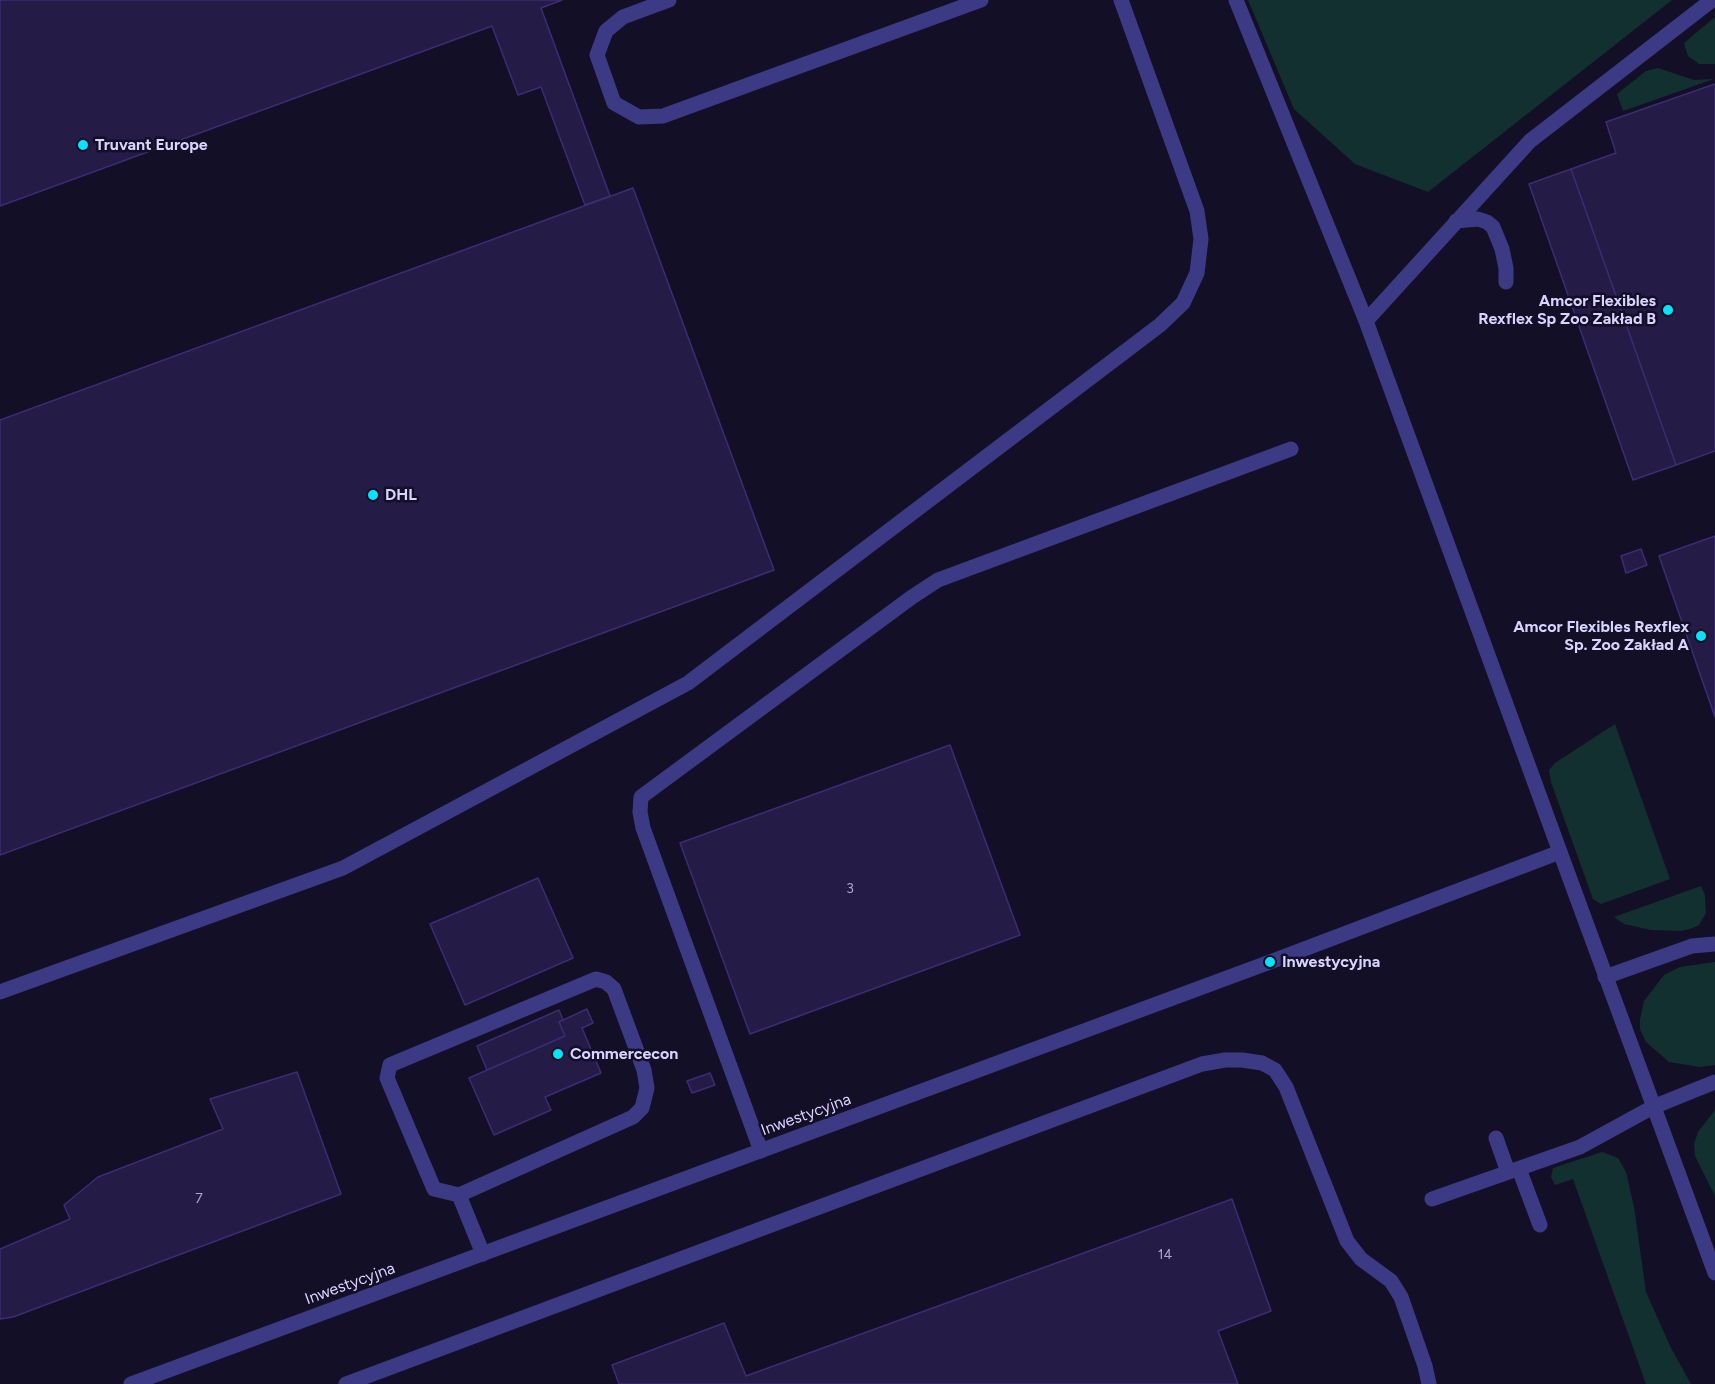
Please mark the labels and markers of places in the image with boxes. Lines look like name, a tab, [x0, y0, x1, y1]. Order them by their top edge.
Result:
place label: Truvant Europe	[95, 135, 208, 155]
marker: Truvant Europe	[76, 138, 90, 152]
place label: Amcor Flexibles Rexflex Sp Zoo Zakład B	[1478, 291, 1656, 329]
marker: Amcor Flexibles Rexflex Sp Zoo Zakład B	[1661, 303, 1675, 317]
place label: DHL	[385, 485, 417, 505]
marker: DHL	[366, 488, 380, 502]
place label: Amcor Flexibles Rexflex Sp. Zoo Zakład A	[1513, 617, 1689, 655]
marker: Amcor Flexibles Rexflex Sp. Zoo Zakład A	[1694, 629, 1708, 643]
place label: Inwestycyjna	[1282, 952, 1380, 972]
marker: Inwestycyjna	[1263, 955, 1277, 969]
place label: Commercecon	[570, 1044, 678, 1064]
marker: Commercecon	[551, 1047, 565, 1061]

